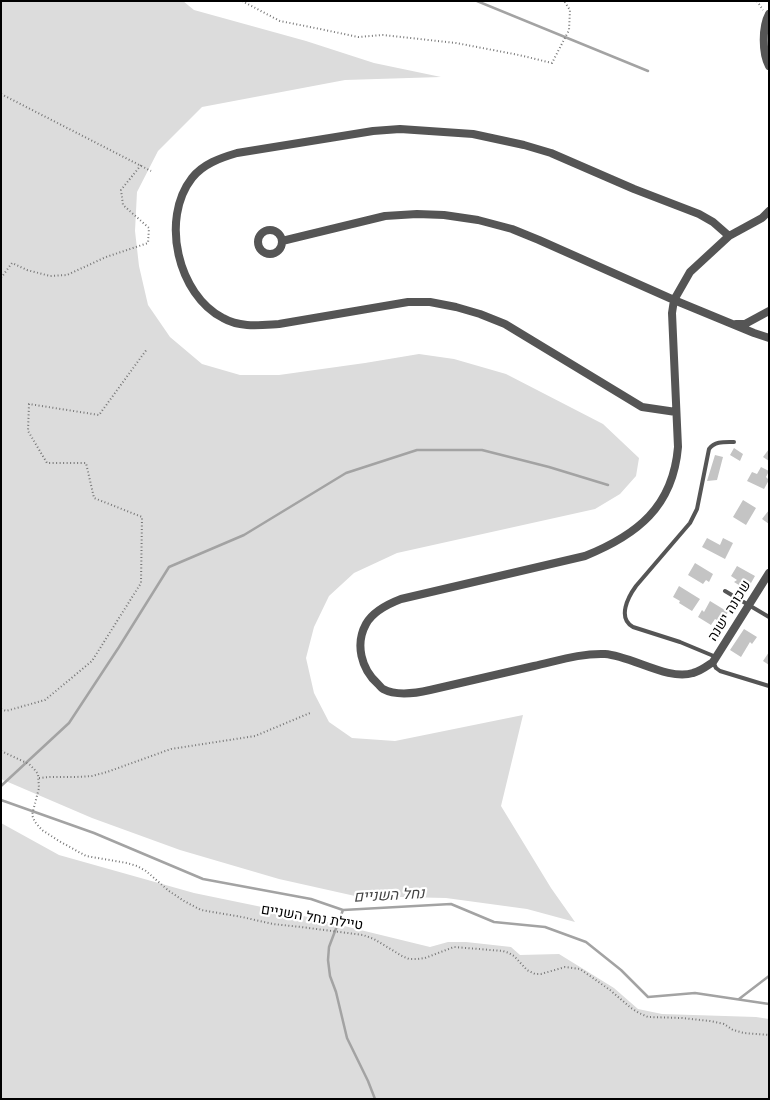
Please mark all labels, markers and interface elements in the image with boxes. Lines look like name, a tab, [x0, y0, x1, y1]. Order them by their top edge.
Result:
street label: שכונה ישנה	[705, 578, 755, 644]
water label: נחל השניים	[353, 885, 425, 907]
street label: טיילת נחל השניים	[260, 902, 364, 934]

